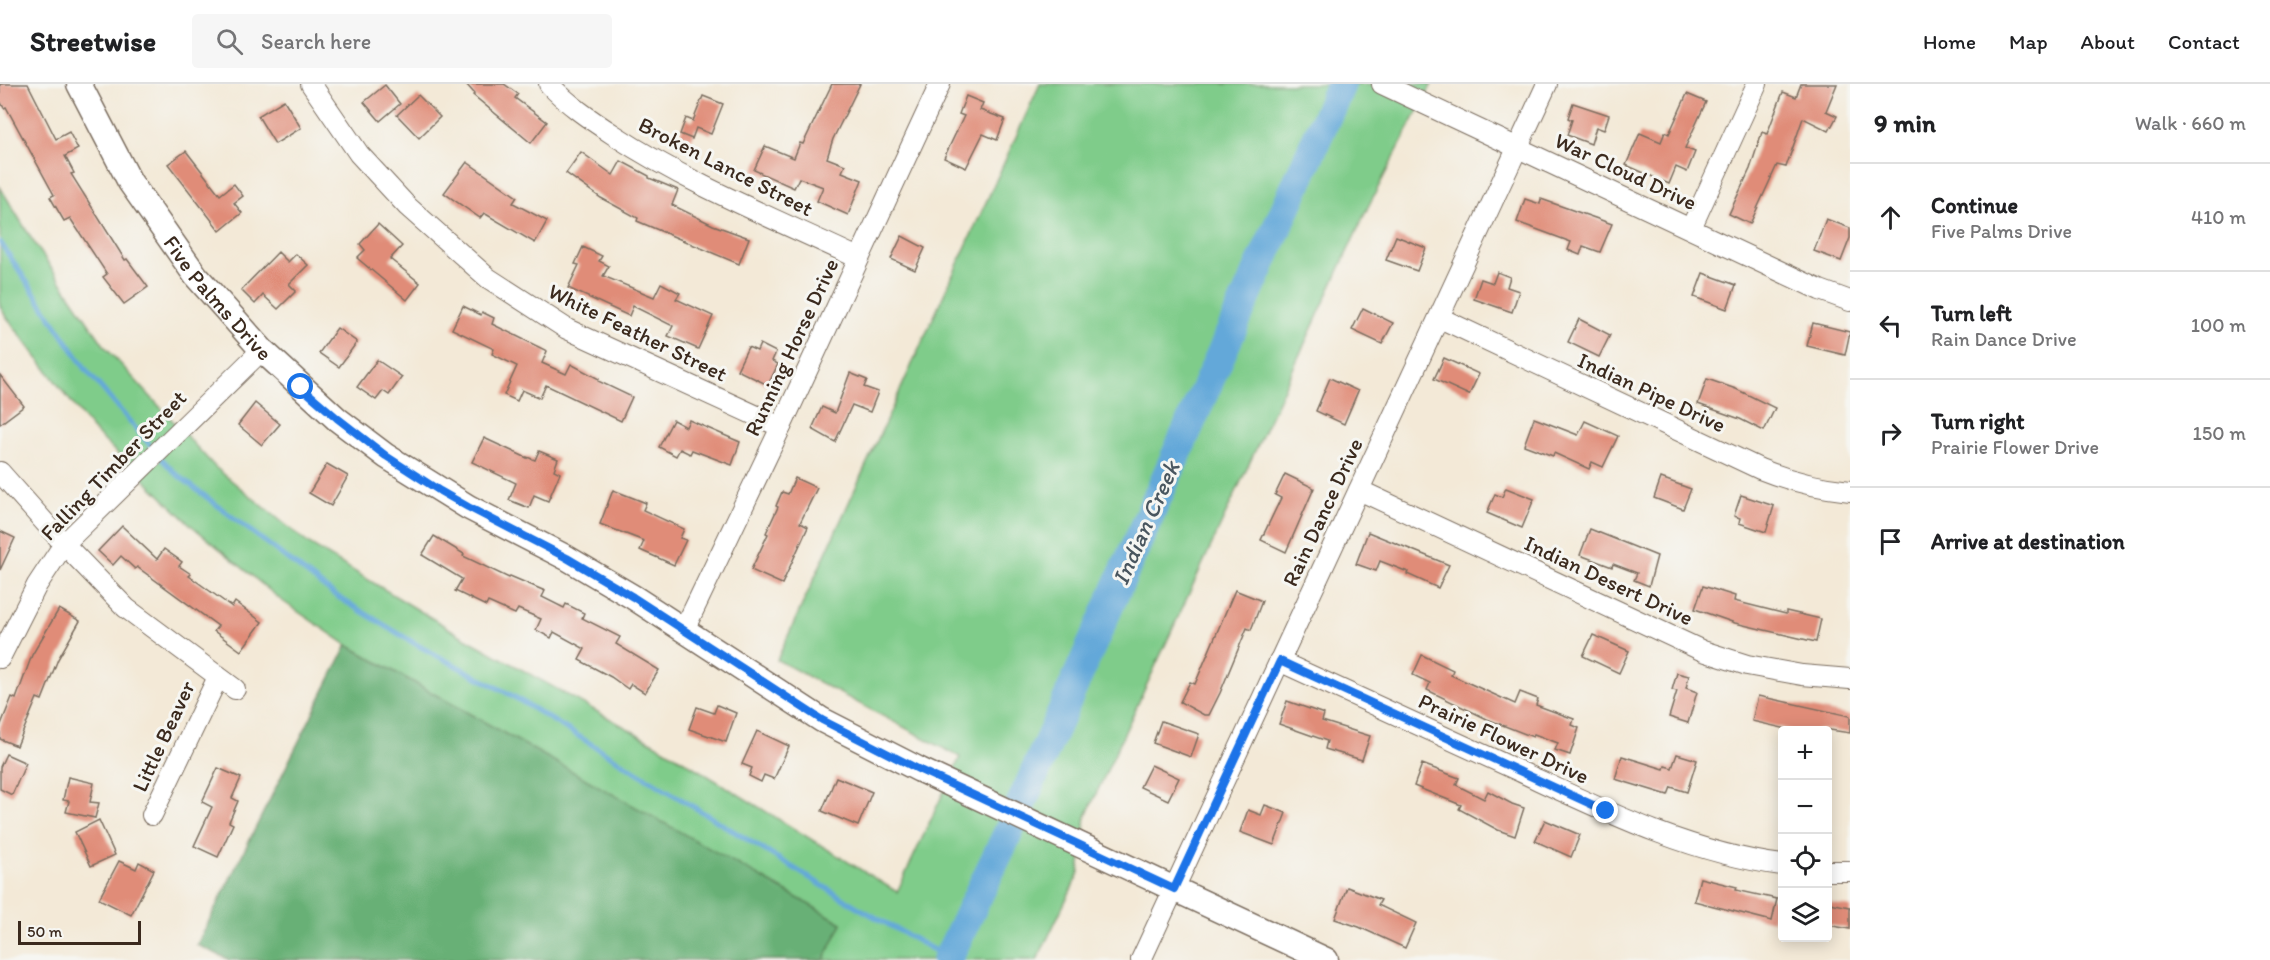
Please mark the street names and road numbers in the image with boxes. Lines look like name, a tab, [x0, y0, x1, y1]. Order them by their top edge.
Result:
street label: Broken Lance Street	[634, 111, 818, 222]
street label: War Cloud Drive	[1551, 127, 1701, 216]
street label: Five Palms Drive	[158, 230, 277, 366]
street label: Running Horse Drive	[738, 254, 844, 440]
street label: White Feather Street	[544, 277, 732, 388]
street label: Indian Pipe Drive	[1574, 346, 1730, 439]
street label: Falling Timber Street	[35, 384, 192, 546]
street label: Rain Dance Drive	[1276, 434, 1369, 591]
street label: Indian Desert Drive	[1520, 530, 1697, 631]
street label: Little Beaver	[126, 676, 201, 796]
street label: Prairie Flower Drive	[1414, 687, 1593, 790]

